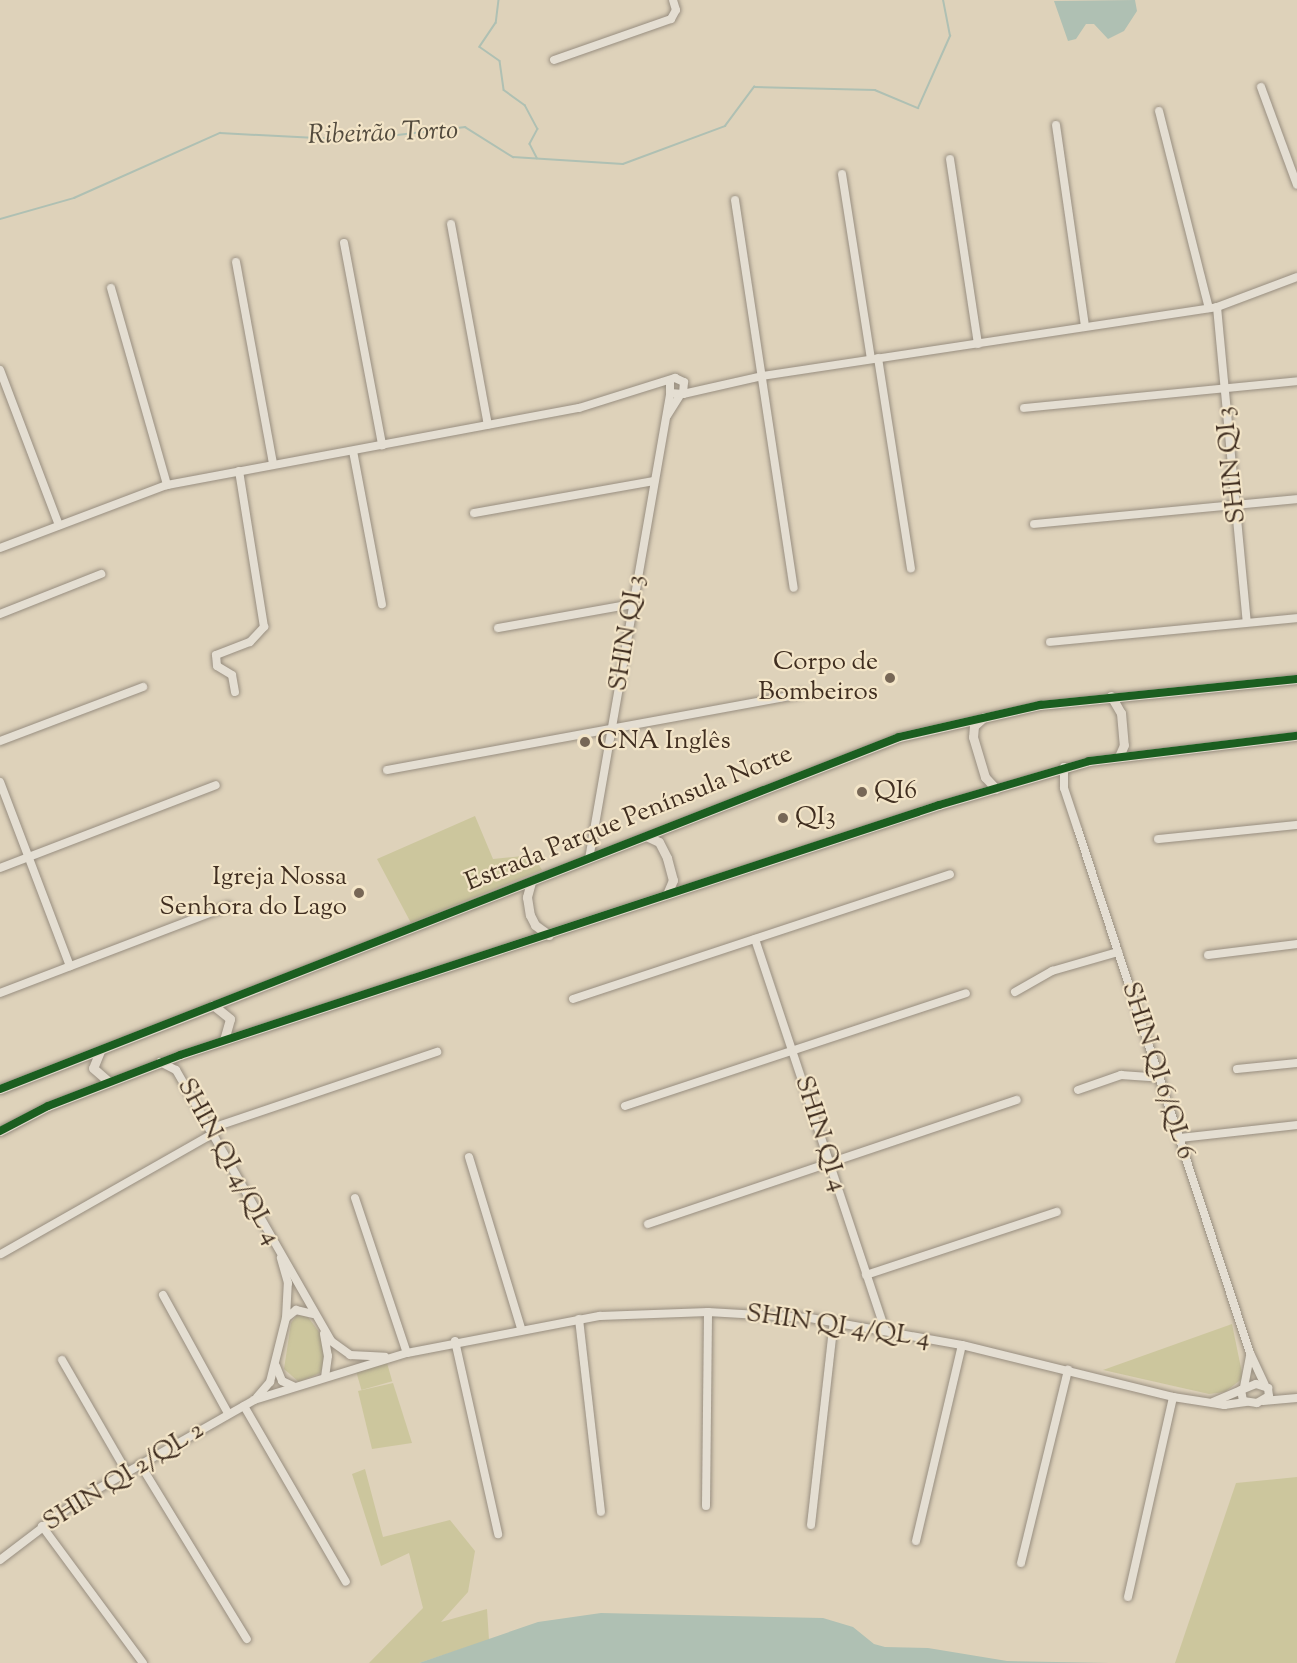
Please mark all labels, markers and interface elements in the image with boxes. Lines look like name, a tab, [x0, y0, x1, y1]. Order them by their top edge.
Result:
water label: Ribeirão Torto	[307, 115, 459, 153]
street label: SHIN QI 3	[1210, 405, 1254, 525]
street label: SHIN QI 3	[603, 573, 653, 693]
place label: Corpo de Bombeiros	[758, 647, 878, 708]
marker: Corpo de Bombeiros	[883, 671, 897, 685]
place label: CNA Inglês	[597, 726, 731, 758]
marker: CNA Inglês	[578, 735, 592, 749]
street label: Estrada Parque Península Norte	[461, 739, 797, 899]
place label: QI6	[874, 776, 917, 808]
marker: QI6	[855, 785, 869, 799]
place label: QI3	[795, 802, 836, 834]
marker: QI3	[776, 811, 790, 825]
place label: Igreja Nossa Senhora do Lago	[159, 862, 347, 924]
marker: Igreja Nossa Senhora do Lago	[352, 886, 366, 900]
street label: SHIN QI 6/QL 6	[1114, 978, 1200, 1164]
street label: SHIN QI 4	[787, 1072, 853, 1196]
street label: SHIN QI 4/QL 4	[169, 1073, 287, 1251]
street label: SHIN QI 4/QL 4	[744, 1299, 932, 1355]
street label: SHIN QI 2/QL 2	[38, 1415, 210, 1539]

